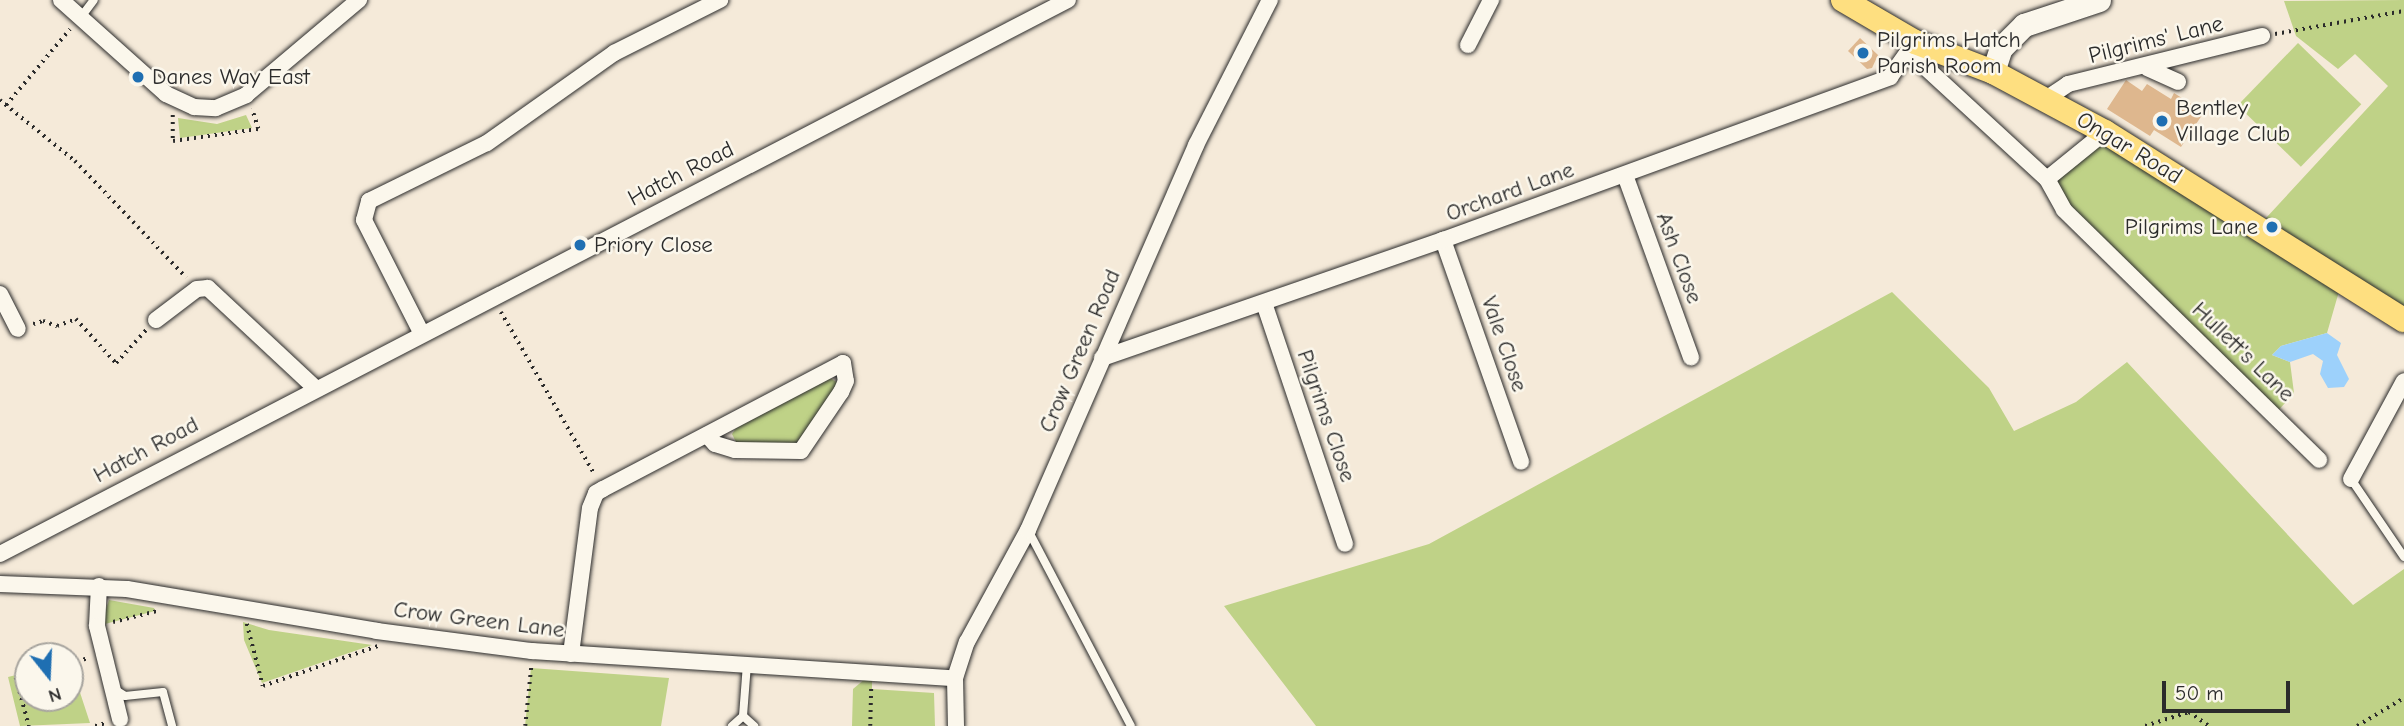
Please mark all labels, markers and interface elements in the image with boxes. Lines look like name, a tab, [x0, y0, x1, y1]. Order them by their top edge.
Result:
street label: Pilgrims' Lane	[2086, 10, 2226, 70]
place label: Pilgrims Hatch Parish Room	[1877, 26, 2021, 80]
marker: Pilgrims Hatch Parish Room	[1855, 45, 1871, 61]
place label: Danes Way East	[152, 63, 310, 91]
marker: Danes Way East	[130, 69, 146, 85]
place label: Bentley Village Club	[2176, 94, 2290, 148]
street label: Ongar Road	[2071, 106, 2187, 190]
marker: Bentley Village Club	[2154, 113, 2170, 129]
street label: Hatch Road	[623, 136, 739, 212]
street label: Orchard Lane	[1442, 156, 1578, 228]
street label: Ash Close	[1650, 209, 1708, 307]
place label: Pilgrims Lane	[2125, 213, 2258, 241]
marker: Pilgrims Lane	[2264, 219, 2280, 235]
place label: Priory Close	[594, 231, 713, 259]
marker: Priory Close	[572, 237, 588, 253]
street label: Crow Green Road	[1033, 265, 1127, 437]
street label: Vale Close	[1475, 293, 1533, 395]
street label: Hullett's Lane	[2186, 296, 2300, 408]
street label: Pilgrims Close	[1290, 346, 1362, 486]
street label: Hatch Road	[89, 411, 203, 489]
street label: Crow Green Lane	[392, 596, 566, 644]
north arrow	[14, 642, 84, 712]
scale bar	[2166, 666, 2294, 710]
text: 50 m	[2175, 681, 2224, 705]
text: N	[46, 683, 64, 707]

